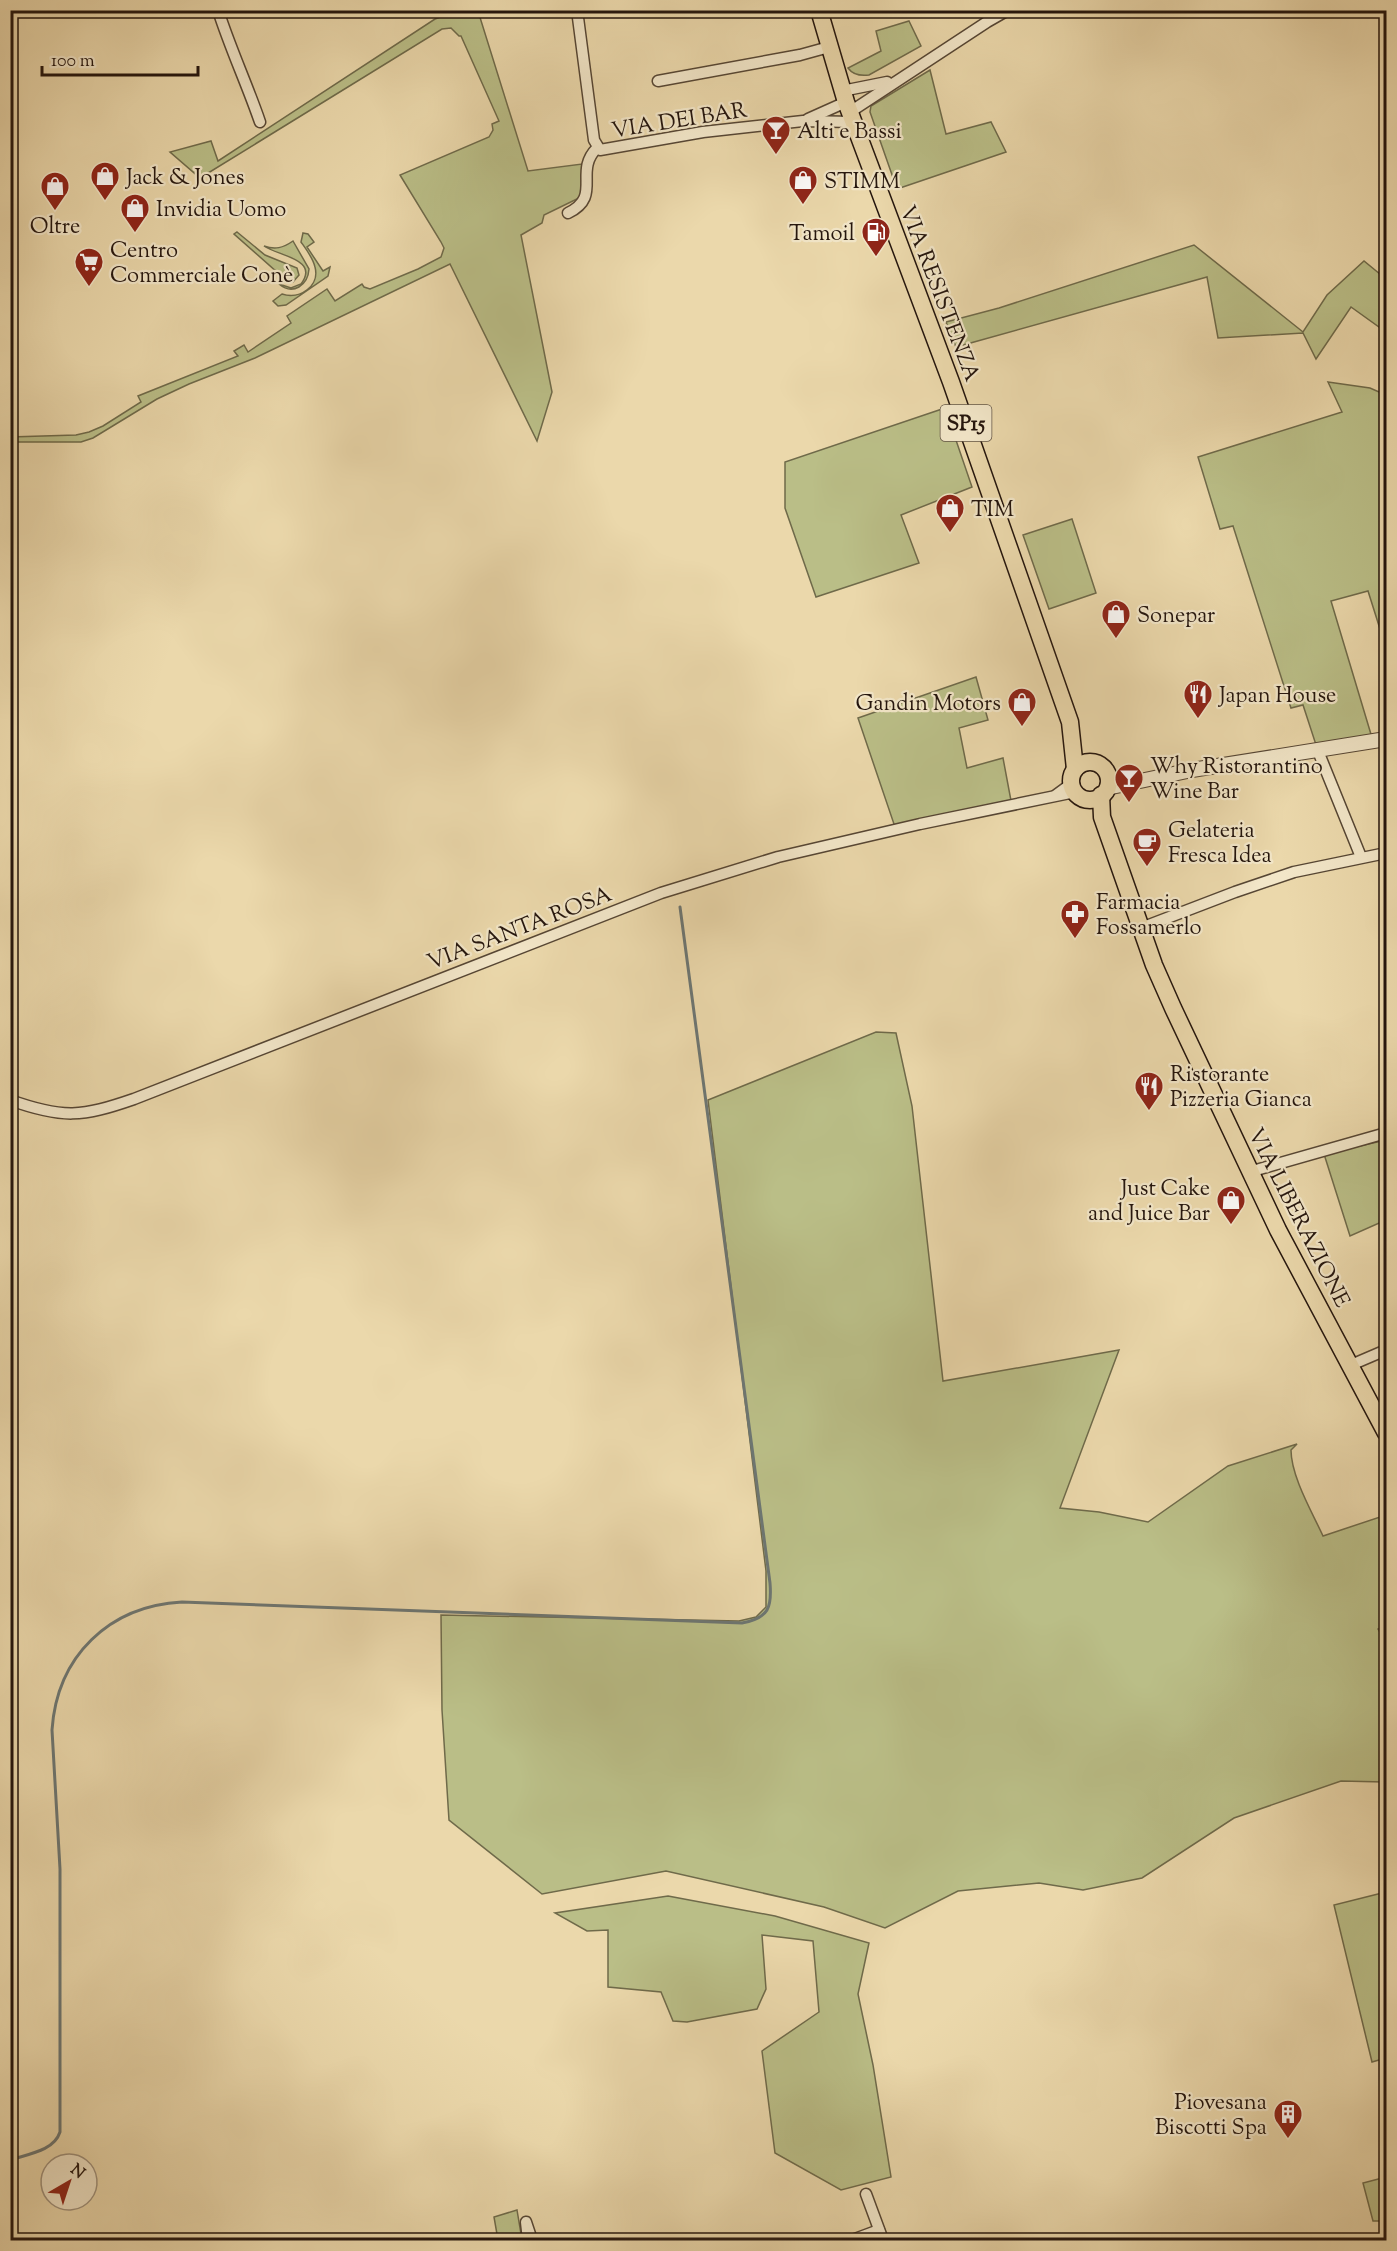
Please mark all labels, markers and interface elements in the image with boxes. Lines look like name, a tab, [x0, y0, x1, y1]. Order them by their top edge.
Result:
scale bar	[42, 39, 198, 77]
text: 100 m	[51, 49, 95, 75]
street label: VIA DEI BAR	[609, 95, 750, 148]
bar icon: Alti e Bassi	[760, 114, 792, 156]
place label: Alti e Bassi	[797, 117, 902, 149]
shop icon: Jack & Jones	[89, 160, 121, 202]
place label: Jack & Jones	[125, 163, 244, 195]
shop icon: STIMM	[787, 164, 819, 206]
place label: STIMM	[824, 167, 900, 199]
shop icon: Oltre	[39, 170, 71, 212]
shop icon: Invidia Uomo	[119, 192, 151, 234]
place label: Invidia Uomo	[156, 195, 286, 227]
street label: VIA RESISTENZA	[890, 201, 987, 387]
place label: Oltre	[30, 212, 80, 244]
fuel station icon: Tamoil	[860, 216, 892, 258]
place label: Tamoil	[789, 219, 855, 251]
place label: Centro Commerciale Conè	[110, 236, 293, 293]
supermarket icon: Centro Commerciale Conè	[73, 246, 105, 288]
road number: SP15	[940, 405, 992, 441]
shop icon: TIM	[934, 492, 966, 534]
place label: TIM	[971, 495, 1014, 527]
shop icon: Sonepar	[1100, 598, 1132, 640]
place label: Sonepar	[1137, 601, 1215, 633]
restaurant icon: Japan House	[1182, 678, 1214, 720]
place label: Japan House	[1218, 681, 1336, 713]
shop icon: Gandin Motors	[1006, 686, 1038, 728]
place label: Gandin Motors	[855, 689, 1001, 721]
place label: Why Ristorantino Wine Bar	[1150, 752, 1323, 809]
bar icon: Why Ristorantino Wine Bar	[1113, 762, 1145, 804]
place label: Gelateria Fresca Idea	[1168, 816, 1272, 873]
cafe icon: Gelateria Fresca Idea	[1131, 826, 1163, 868]
street label: VIA SANTA ROSA	[423, 880, 617, 980]
place label: Farmacia Fossamerlo	[1096, 888, 1202, 945]
pharmacy icon: Farmacia Fossamerlo	[1059, 898, 1091, 940]
place label: Ristorante Pizzeria Gianca	[1170, 1060, 1312, 1117]
restaurant icon: Ristorante Pizzeria Gianca	[1133, 1070, 1165, 1112]
street label: VIA LIBERAZIONE	[1238, 1123, 1356, 1314]
place label: Just Cake and Juice Bar	[1088, 1174, 1210, 1231]
shop icon: Just Cake and Juice Bar	[1215, 1184, 1247, 1226]
place label: Piovesana Biscotti Spa	[1155, 2088, 1267, 2145]
building icon: Piovesana Biscotti Spa	[1272, 2098, 1304, 2140]
north arrow	[39, 2152, 99, 2212]
text: N	[65, 2159, 89, 2185]

